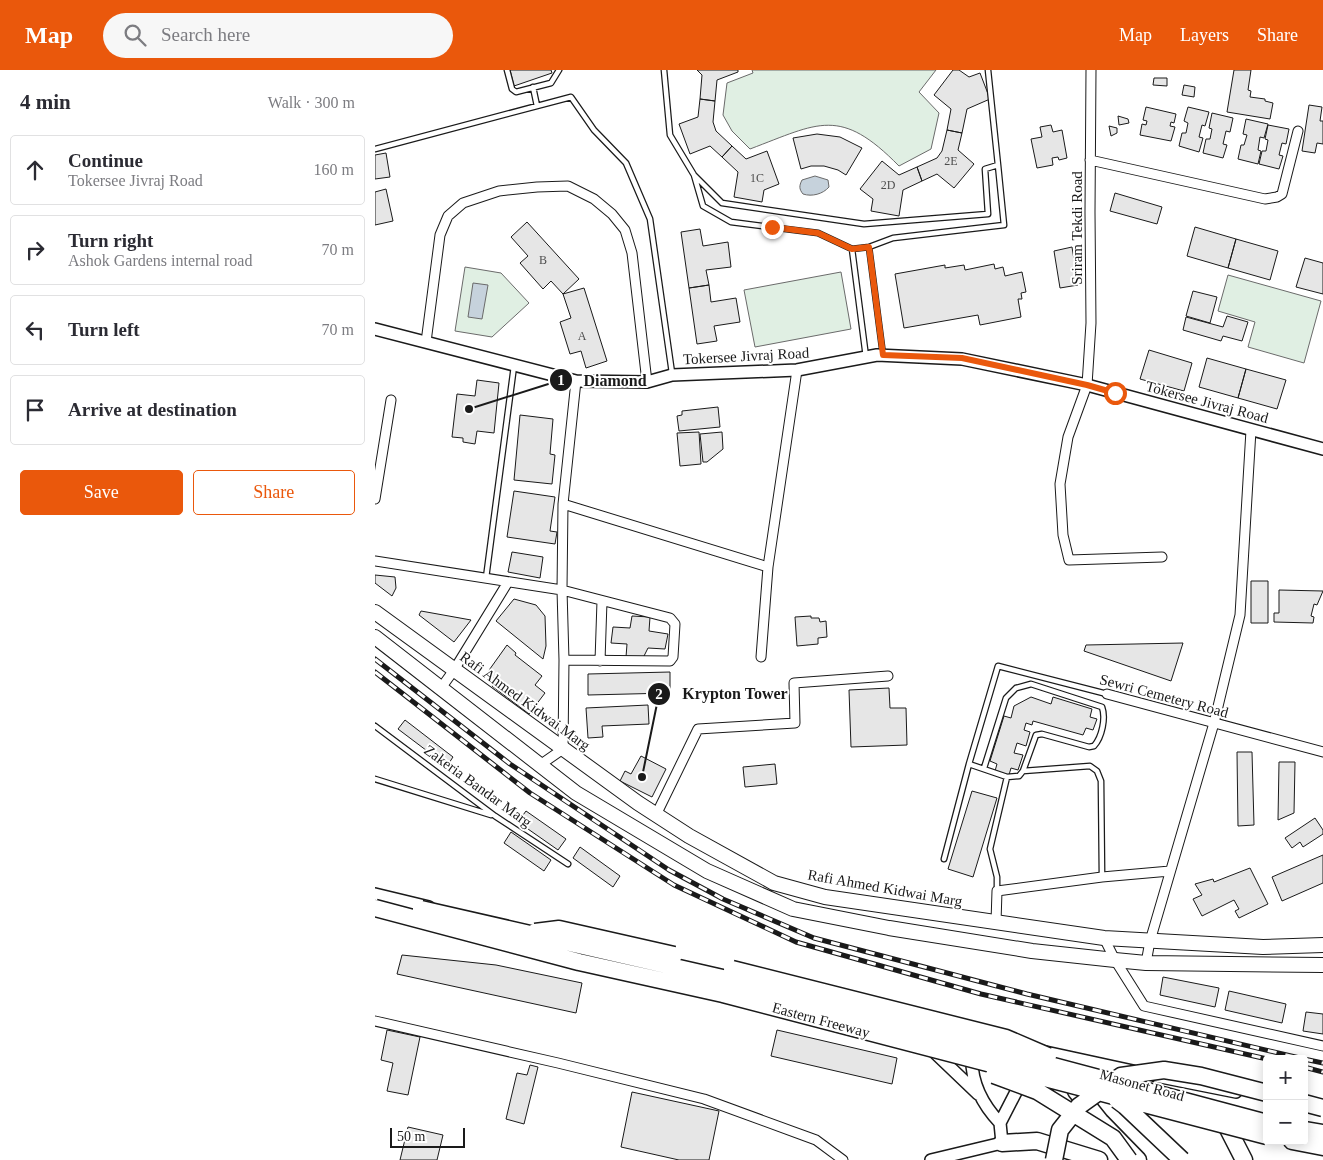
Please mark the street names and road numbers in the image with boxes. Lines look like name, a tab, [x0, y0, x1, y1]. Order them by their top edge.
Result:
street label: Sriram Tekdi Road	[1069, 171, 1085, 285]
street label: Tokersee Jivraj Road	[682, 345, 810, 367]
street label: Tokersee Jivraj Road	[1144, 378, 1271, 426]
street label: Rafi Ahmed Kidwai Marg	[457, 648, 594, 754]
street label: Sewri Cemetery Road	[1098, 671, 1231, 721]
street label: Zakeria Bandar Marg	[421, 742, 535, 831]
street label: Rafi Ahmed Kidwai Marg	[806, 867, 964, 910]
street label: Eastern Freeway	[770, 999, 872, 1041]
street label: Masonet Road	[1098, 1066, 1187, 1104]

